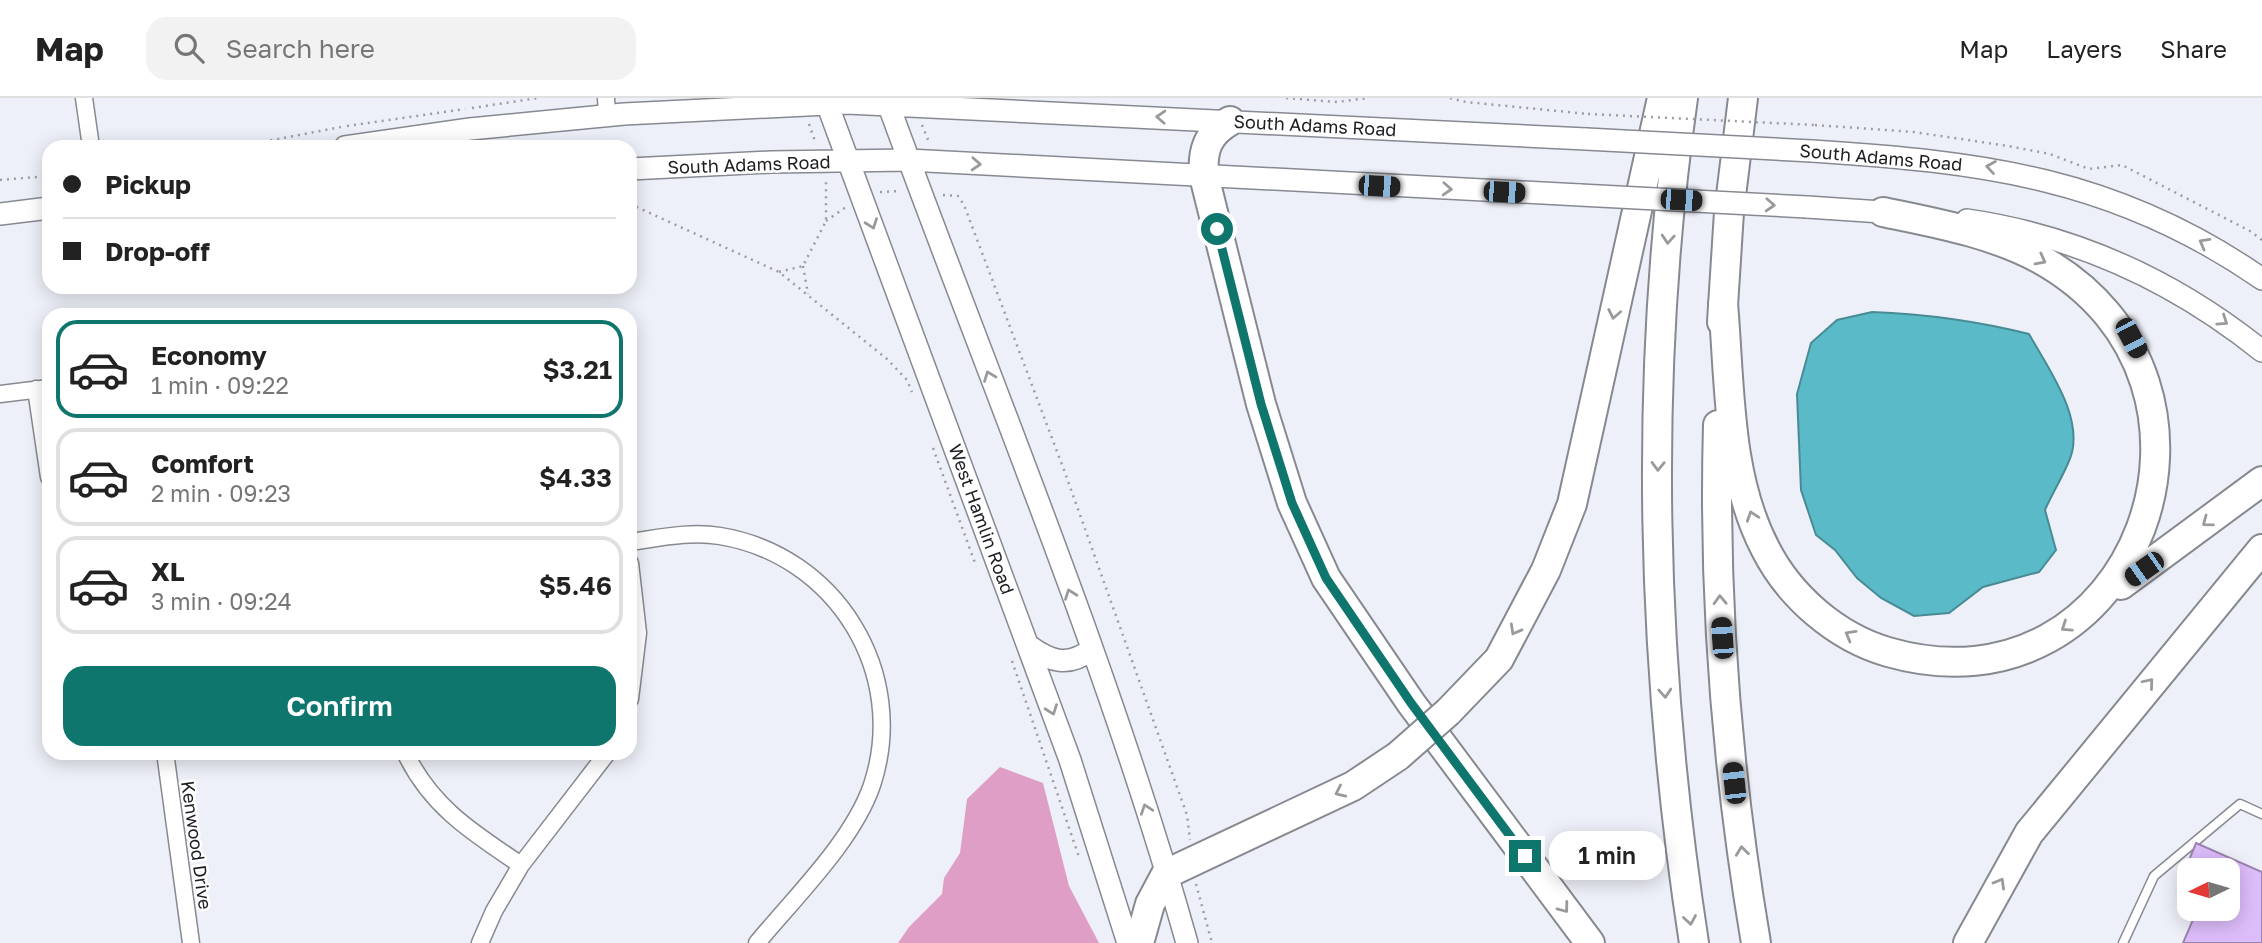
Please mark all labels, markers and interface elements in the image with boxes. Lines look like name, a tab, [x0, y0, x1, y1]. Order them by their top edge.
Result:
search box	[146, 17, 636, 80]
text: Map	[35, 29, 104, 68]
icon: search	[170, 29, 208, 67]
text: Search here	[226, 33, 375, 64]
text: Map	[1959, 34, 2008, 63]
text: Layers	[2046, 34, 2122, 63]
text: Share	[2160, 34, 2227, 63]
one-way arrow	[1156, 110, 1167, 125]
street label: South Adams Road	[1233, 110, 1397, 140]
street label: South Adams Road	[1799, 139, 1963, 175]
street label: South Adams Road	[667, 150, 831, 178]
one-way arrow	[971, 156, 982, 171]
one-way arrow	[1985, 160, 1997, 175]
text: Pickup	[105, 169, 191, 200]
car	[1358, 174, 1401, 198]
car	[1483, 180, 1526, 204]
one-way arrow	[1442, 181, 1453, 196]
car	[1660, 188, 1703, 212]
one-way arrow	[1765, 197, 1776, 212]
route start	[1201, 213, 1233, 245]
one-way arrow	[864, 218, 878, 230]
one-way arrow	[1661, 234, 1676, 245]
text: Drop-off	[105, 236, 210, 267]
one-way arrow	[2199, 238, 2211, 251]
one-way arrow	[2034, 251, 2047, 265]
one-way arrow	[1607, 308, 1622, 320]
one-way arrow	[2215, 313, 2228, 325]
car	[2112, 315, 2151, 361]
icon: car	[67, 338, 130, 401]
text: Economy	[151, 340, 267, 371]
text: $3.21	[542, 354, 612, 385]
text: 1 min · 09:22	[151, 371, 289, 399]
one-way arrow	[983, 371, 997, 383]
street label: West Hamlin Road	[945, 441, 1019, 597]
icon: car	[67, 446, 130, 509]
text: Comfort	[151, 448, 254, 479]
one-way arrow	[1650, 461, 1666, 472]
text: $4.33	[539, 462, 612, 493]
text: 2 min · 09:23	[151, 479, 291, 507]
one-way arrow	[1746, 510, 1760, 522]
one-way arrow	[2203, 513, 2215, 526]
car	[2121, 548, 2168, 590]
icon: car	[67, 554, 130, 617]
text: XL	[151, 556, 185, 587]
text: $5.46	[539, 570, 612, 601]
text: 3 min · 09:24	[151, 587, 292, 615]
one-way arrow	[1064, 589, 1078, 601]
one-way arrow	[1712, 595, 1727, 606]
car	[1711, 616, 1734, 660]
one-way arrow	[2061, 618, 2074, 631]
one-way arrow	[1510, 623, 1523, 636]
one-way arrow	[1845, 630, 1857, 643]
button: Confirm	[63, 666, 616, 746]
one-way arrow	[2141, 679, 2153, 692]
one-way arrow	[1658, 688, 1673, 699]
one-way arrow	[1044, 704, 1058, 716]
car	[1722, 761, 1747, 805]
street label: Kenwood Drive	[177, 779, 217, 911]
one-way arrow	[1335, 784, 1347, 798]
one-way arrow	[1140, 803, 1154, 815]
callout: 1 min	[1550, 832, 1665, 880]
route end	[1509, 840, 1541, 872]
text: 1 min	[1578, 841, 1636, 869]
one-way arrow	[1734, 846, 1749, 857]
north arrow	[2177, 858, 2240, 920]
map controls	[2177, 858, 2240, 921]
one-way arrow	[1992, 877, 2005, 890]
one-way arrow	[1556, 900, 1568, 913]
one-way arrow	[1683, 914, 1698, 925]

